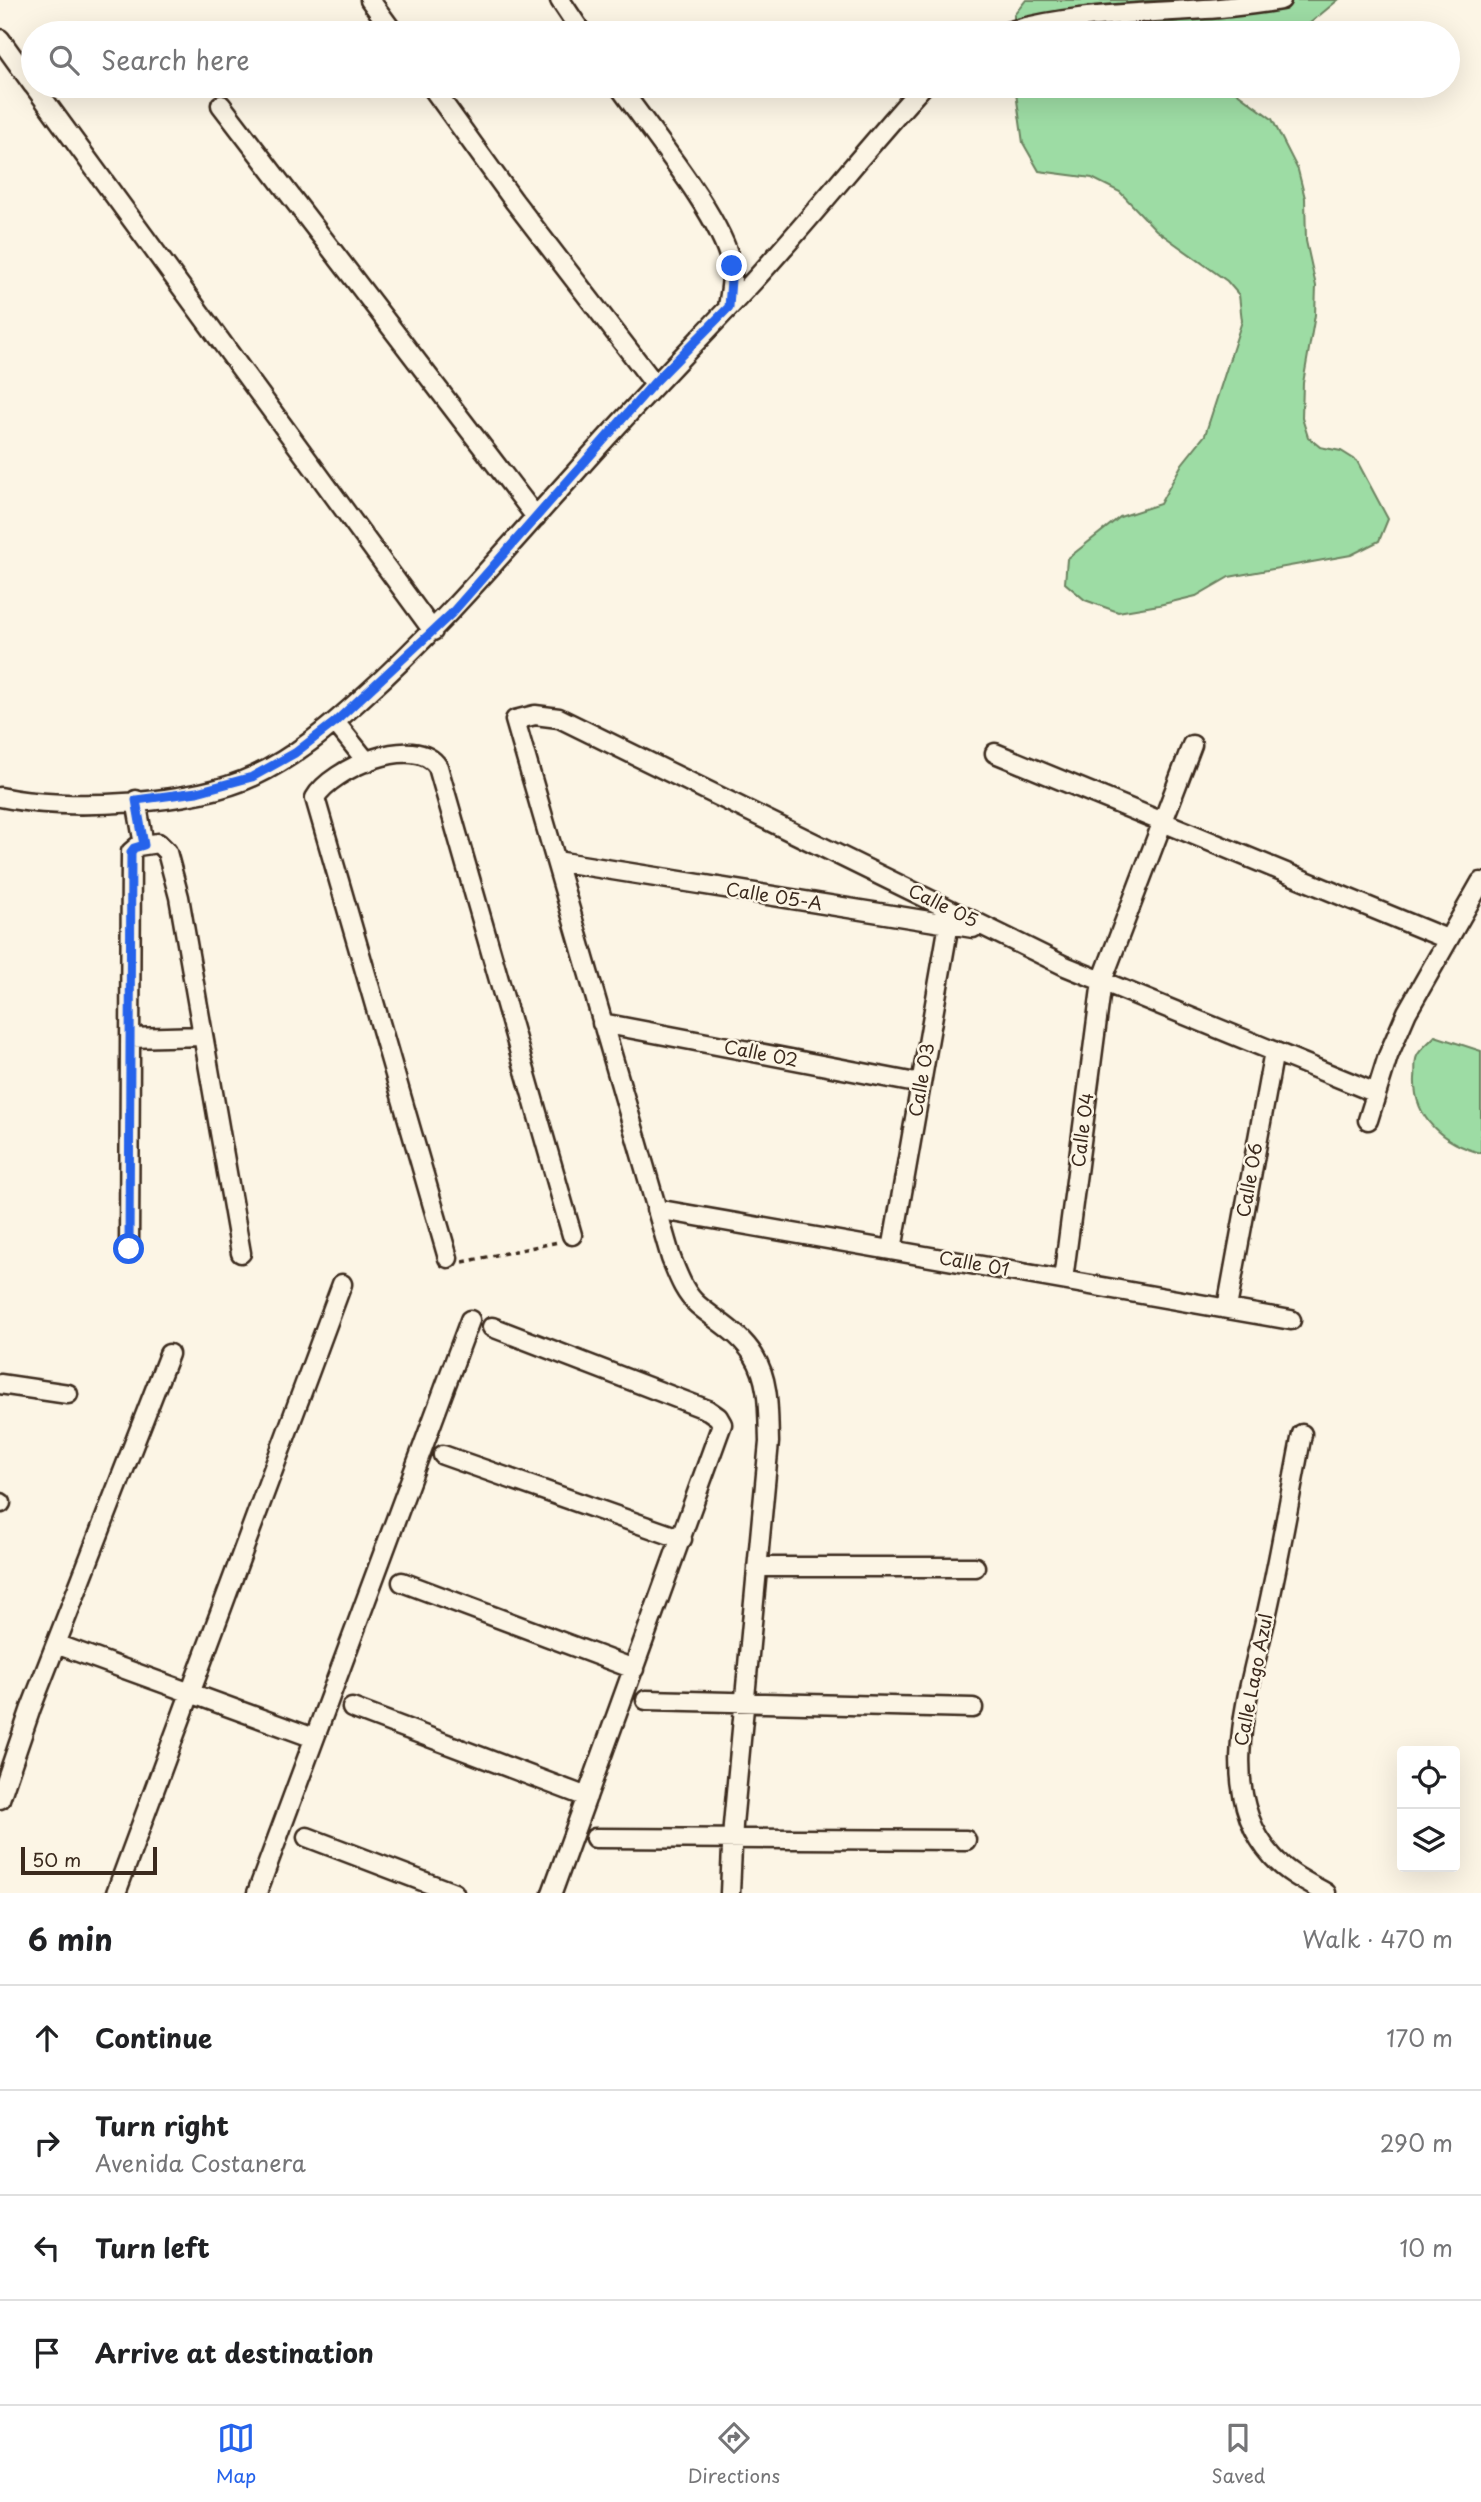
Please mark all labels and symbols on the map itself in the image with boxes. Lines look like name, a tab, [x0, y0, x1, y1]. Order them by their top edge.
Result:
route end	[716, 250, 747, 281]
street label: Calle 05-A	[724, 875, 825, 916]
street label: Calle 05	[904, 876, 983, 933]
street label: Calle 02	[722, 1032, 801, 1073]
street label: Calle 03	[901, 1041, 940, 1119]
street label: Calle 04	[1064, 1091, 1099, 1169]
street label: Calle 06	[1229, 1140, 1268, 1219]
route start	[113, 1233, 144, 1264]
street label: Calle 01	[937, 1243, 1012, 1282]
street label: Calle Lago Azul	[1226, 1611, 1279, 1748]
scale bar	[21, 1844, 158, 1876]

